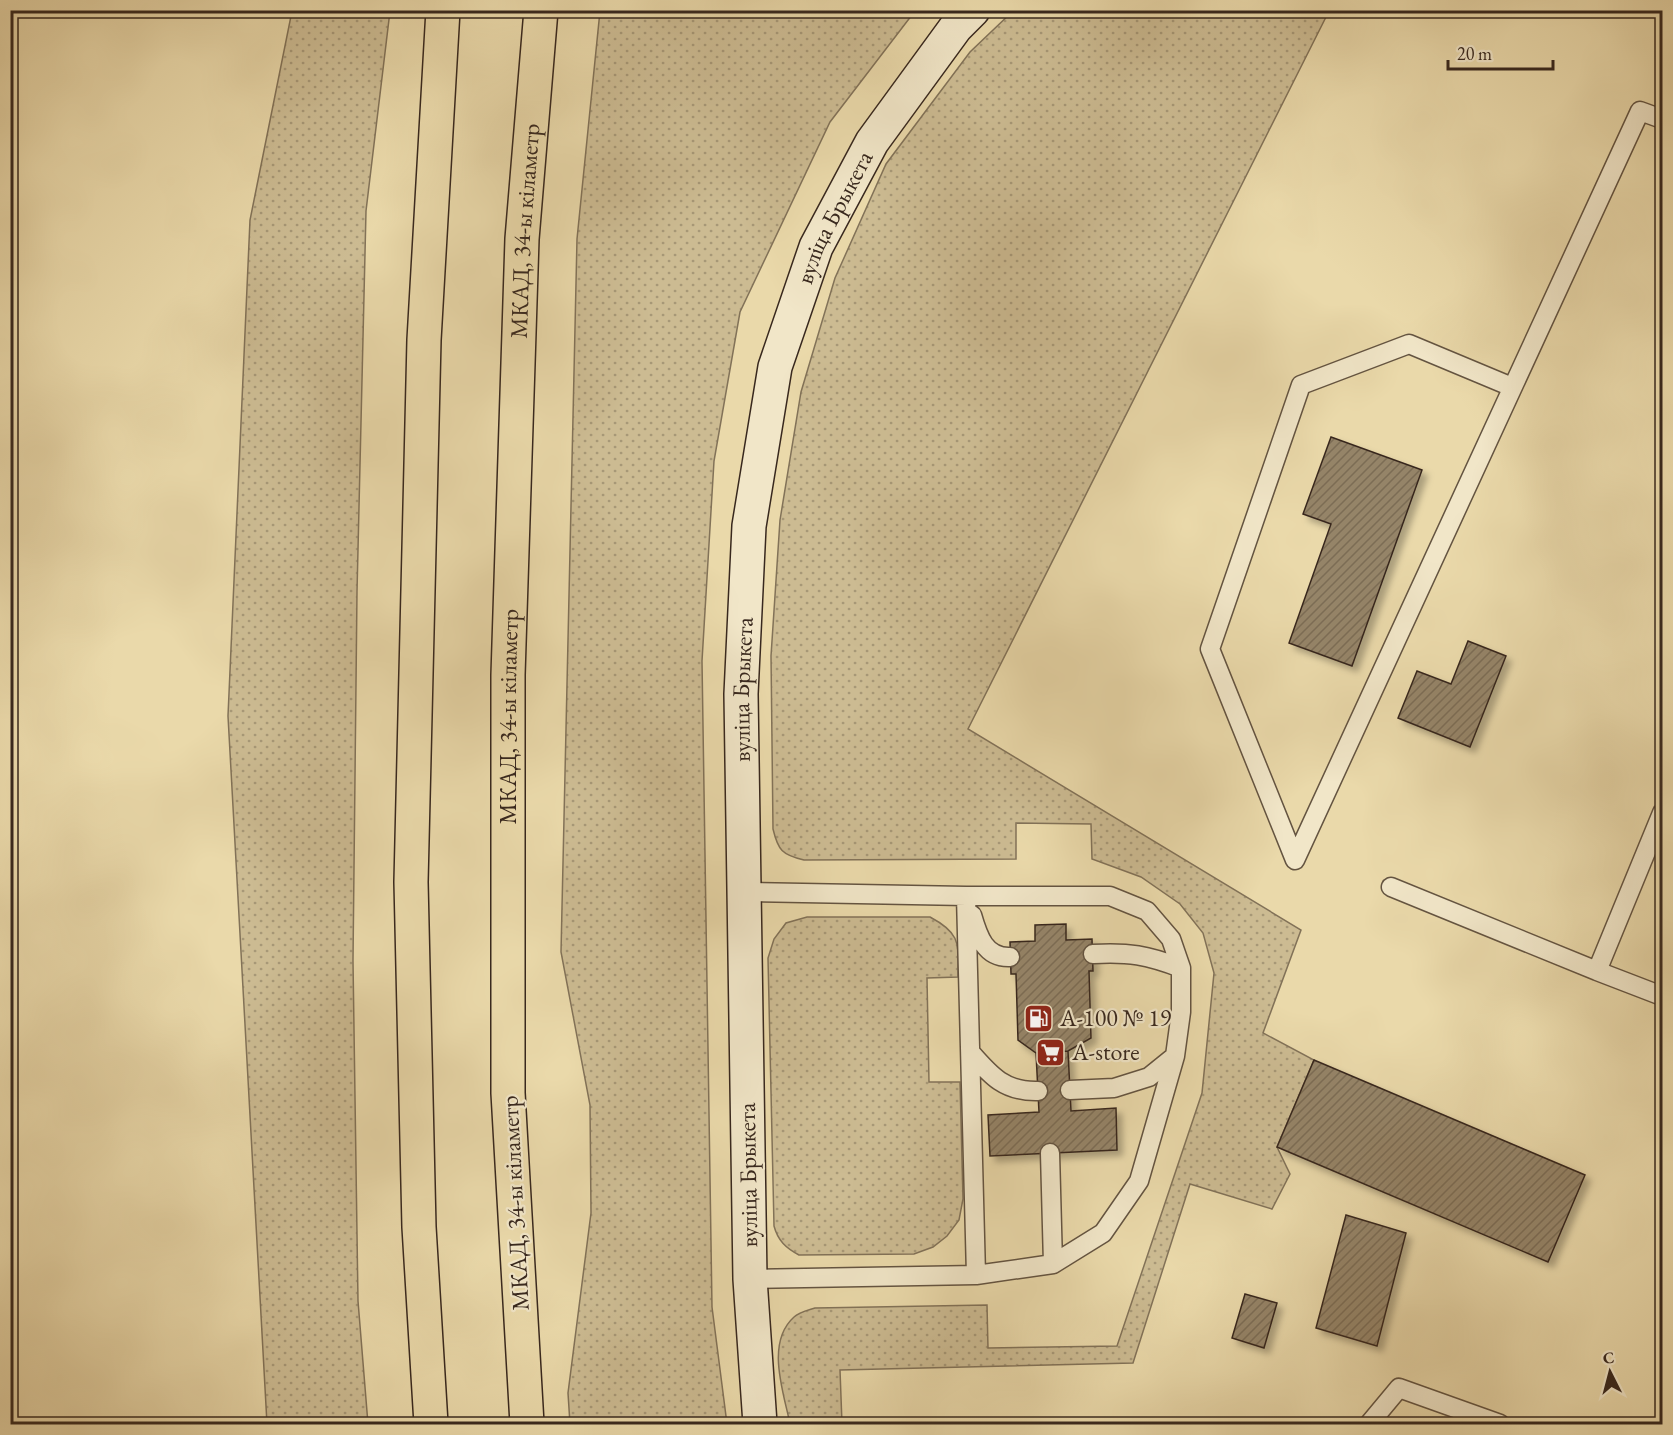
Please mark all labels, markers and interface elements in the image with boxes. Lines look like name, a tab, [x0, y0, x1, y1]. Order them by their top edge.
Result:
scale bar	[1448, 33, 1553, 71]
text: 20 m	[1457, 42, 1492, 65]
street label: МКАД, 34-ы кіламетр	[503, 122, 547, 339]
street label: вуліца Брыкета	[789, 145, 880, 288]
street label: МКАД, 34-ы кіламетр	[492, 608, 525, 824]
street label: вуліца Брыкета	[725, 616, 760, 762]
fuel station icon: А-100 № 19	[1023, 1002, 1055, 1034]
place label: А-100 № 19	[1059, 1002, 1172, 1033]
supermarket icon: А-store	[1035, 1036, 1067, 1068]
place label: А-store	[1071, 1036, 1140, 1067]
street label: МКАД, 34-ы кіламетр	[493, 1095, 536, 1311]
street label: вуліца Брыкета	[731, 1102, 764, 1248]
north arrow	[1580, 1342, 1640, 1402]
text: С	[1602, 1347, 1615, 1369]

